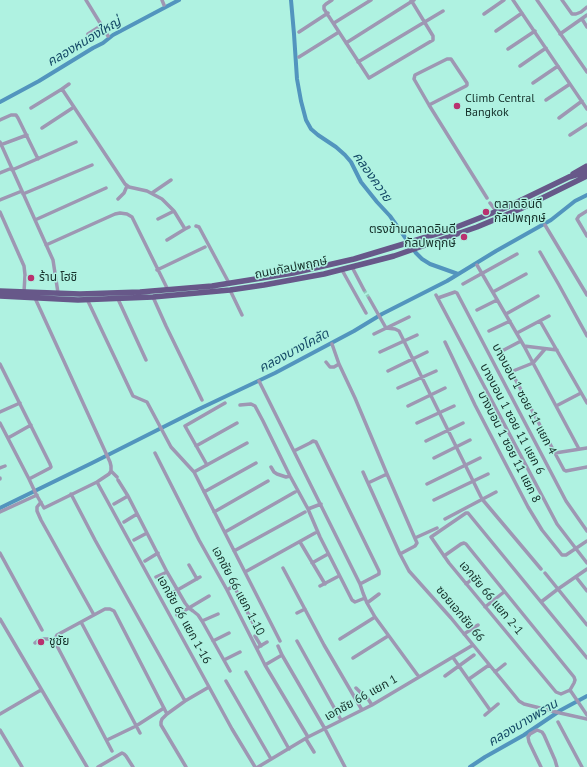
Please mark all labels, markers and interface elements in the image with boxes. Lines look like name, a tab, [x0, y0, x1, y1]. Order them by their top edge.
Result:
water label: คลองหนองใหญ่	[44, 14, 124, 70]
place label: Climb Central Bangkok	[465, 92, 535, 120]
marker: Climb Central Bangkok	[452, 101, 462, 111]
water label: คลองควาย	[349, 149, 395, 205]
place label: ตลาดอินดี กัลปพฤกษ์	[494, 198, 546, 226]
marker: ตลาดอินดี กัลปพฤกษ์	[481, 207, 491, 217]
place label: ตรงข้ามตลาดอินดี กัลปพฤกษ์	[369, 223, 456, 251]
marker: ตรงข้ามตลาดอินดี กัลปพฤกษ์	[459, 232, 469, 242]
street label: ถนนกัลปพฤกษ์	[253, 254, 329, 282]
place label: ร้าน โฮชิ	[39, 271, 77, 285]
marker: ร้าน โฮชิ	[26, 273, 36, 283]
water label: คลองบางโคลัด	[256, 326, 332, 376]
street label: บางบอน 1 ซอย 11 แยก 4	[489, 341, 559, 457]
street label: บางบอน 1 ซอย 11 แยก 6	[477, 361, 547, 477]
street label: บางบอน 1 ซอย 11 แยก 8	[475, 389, 543, 505]
street label: เอกชัย 66 แยก 1-10	[208, 544, 268, 638]
street label: เอกชัย 66 แยก 2-1	[456, 558, 526, 638]
street label: เอกชัย 66 แยก 1-16	[154, 573, 214, 667]
street label: ซอยเอกชัย 66	[433, 583, 487, 645]
place label: ชูชัย	[49, 635, 69, 649]
marker: ชูชัย	[36, 637, 46, 647]
street label: เอกชัย 66 แยก 1	[322, 672, 400, 724]
water label: คลองบางพราน	[485, 696, 561, 750]

